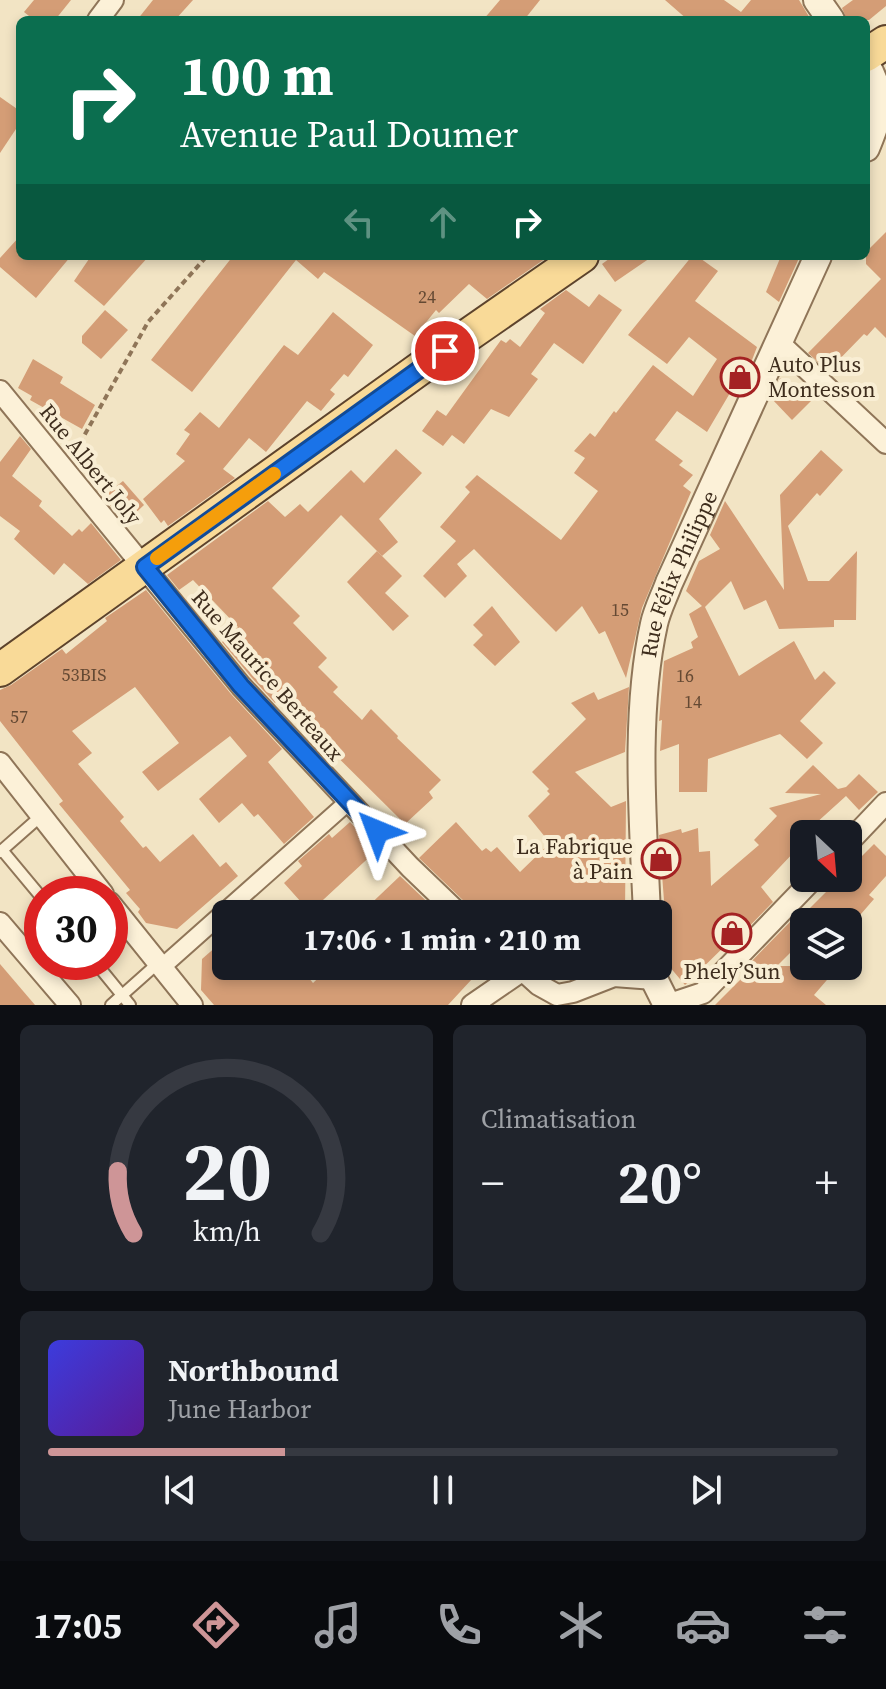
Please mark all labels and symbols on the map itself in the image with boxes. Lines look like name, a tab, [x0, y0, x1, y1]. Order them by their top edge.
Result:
house number: 24	[418, 284, 436, 309]
pin	[411, 317, 479, 385]
place label: Auto Plus Montesson	[768, 349, 876, 404]
shop icon: Auto Plus Montesson	[719, 356, 761, 398]
street label: Rue Albert Joly	[33, 397, 149, 531]
street label: Rue Félix Philippe	[633, 485, 724, 660]
street label: Rue Maurice Berteaux	[185, 583, 351, 767]
house number: 15	[611, 597, 629, 622]
house number: 53BIS	[62, 662, 106, 687]
house number: 16	[676, 663, 694, 688]
house number: 14	[684, 689, 702, 714]
house number: 57	[10, 704, 28, 729]
position arrow	[335, 789, 419, 873]
north arrow	[790, 820, 862, 892]
place label: La Fabrique à Pain	[516, 831, 633, 886]
shop icon: La Fabrique à Pain	[640, 838, 682, 880]
speed limit sign: 30	[24, 876, 128, 980]
shop icon: Phely’Sun	[711, 912, 753, 954]
place label: Phely’Sun	[683, 956, 781, 986]

